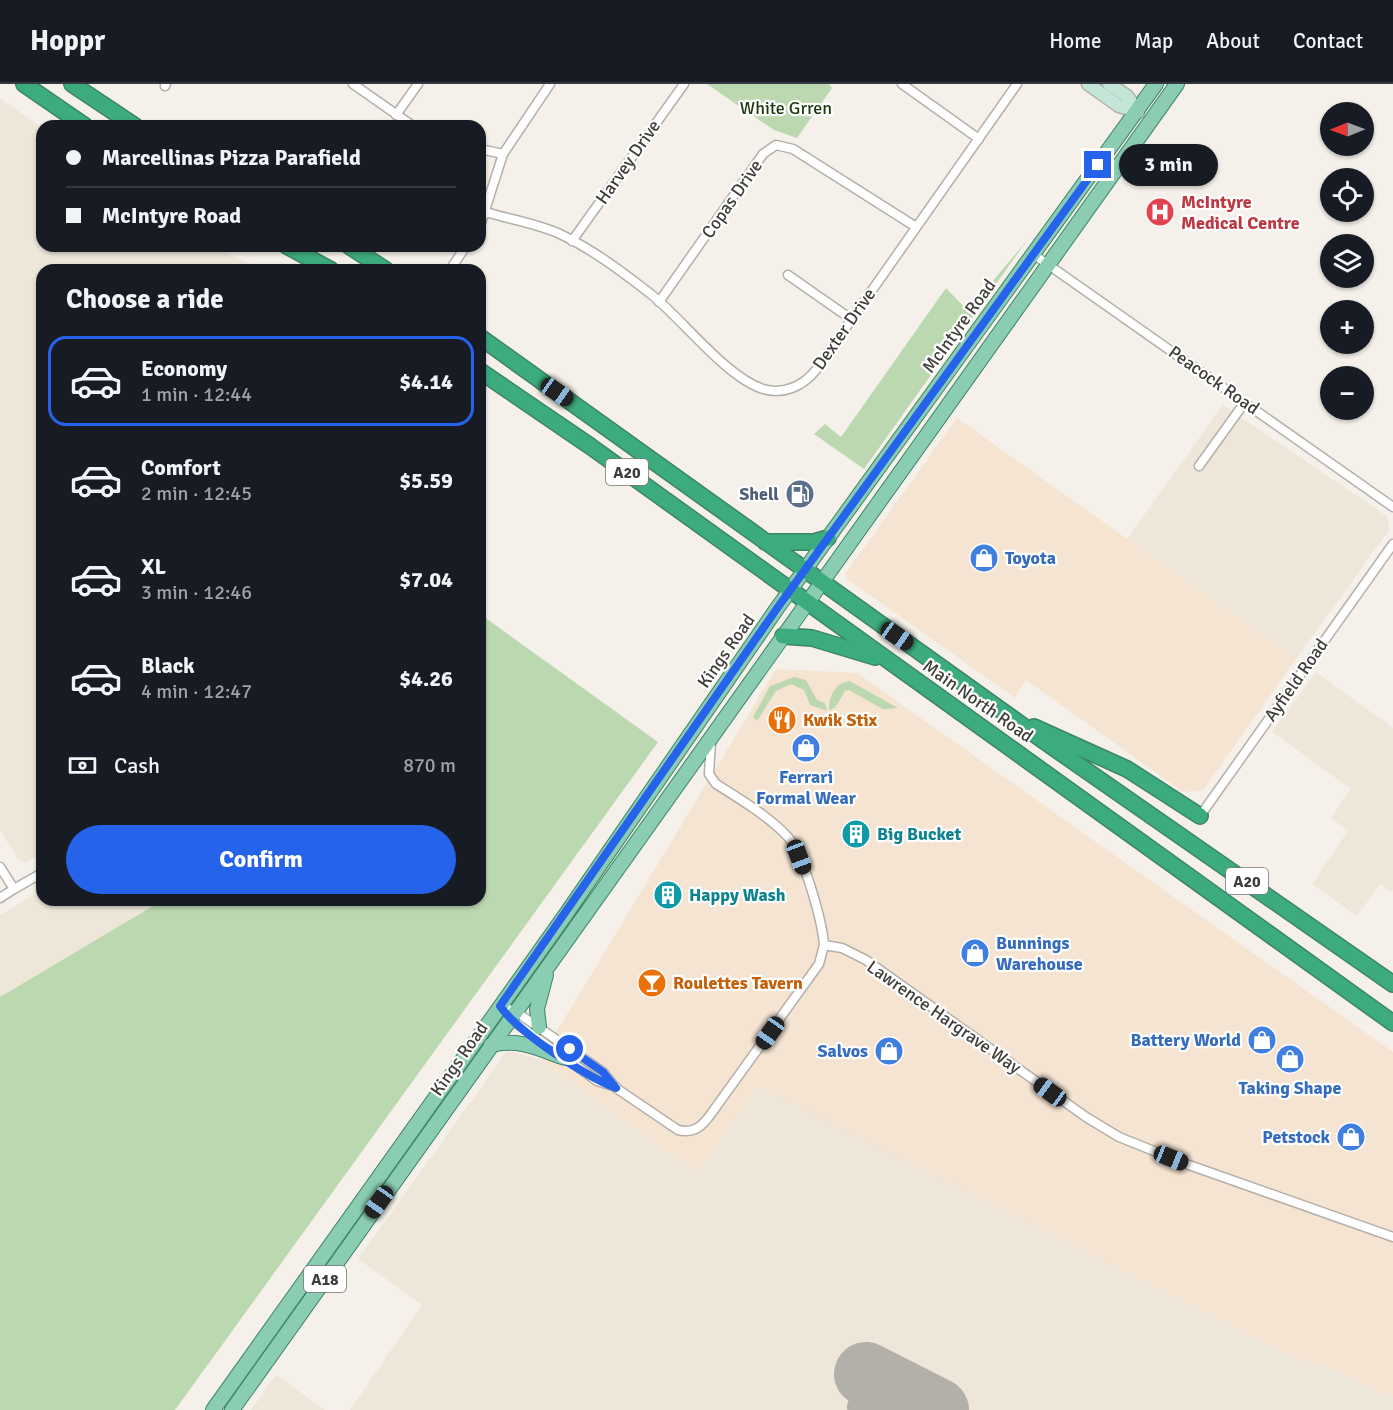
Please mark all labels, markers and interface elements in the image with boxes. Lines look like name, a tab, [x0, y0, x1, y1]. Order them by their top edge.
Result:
text: Hoppr	[30, 24, 105, 58]
text: Home	[1049, 28, 1102, 54]
text: Map	[1135, 28, 1173, 54]
text: About	[1206, 28, 1260, 54]
text: Contact	[1293, 28, 1363, 54]
park label: White Grren	[740, 97, 832, 119]
north arrow	[1320, 102, 1374, 156]
map controls	[1320, 102, 1374, 420]
street label: Harvey Drive	[591, 116, 665, 208]
text: Marcellinas Pizza Parafield	[102, 144, 361, 171]
callout: 3 min	[1119, 144, 1218, 186]
route end	[1084, 151, 1111, 178]
text: 3 min	[1144, 152, 1193, 177]
street label: Copas Drive	[697, 155, 767, 243]
button: locate	[1320, 168, 1374, 222]
place label: McIntyre Medical Centre	[1181, 191, 1300, 234]
hospital icon: McIntyre Medical Centre	[1144, 196, 1176, 228]
text: McIntyre Road	[102, 202, 241, 229]
button: layers	[1320, 234, 1374, 288]
street label: McIntyre Road	[918, 275, 1000, 377]
text: Choose a ride	[66, 283, 224, 316]
street label: Dexter Drive	[808, 284, 880, 374]
button: +	[1320, 300, 1374, 354]
street label: Peacock Road	[1164, 341, 1264, 419]
icon: car	[69, 354, 123, 408]
text: Economy	[141, 355, 227, 382]
button: −	[1320, 366, 1374, 420]
text: $4.14	[399, 368, 453, 395]
car	[537, 374, 577, 410]
text: 1 min · 12:44	[141, 382, 252, 407]
icon: car	[69, 453, 123, 507]
text: Comfort	[141, 454, 221, 481]
road number: A20	[606, 459, 648, 485]
text: $5.59	[399, 467, 453, 494]
fuel station icon: Shell	[784, 478, 816, 510]
text: 2 min · 12:45	[141, 481, 252, 506]
place label: Shell	[739, 483, 779, 505]
shop icon: Toyota	[968, 542, 1000, 574]
place label: Toyota	[1005, 547, 1056, 569]
icon: car	[69, 552, 123, 606]
text: XL	[141, 553, 166, 580]
text: $7.04	[399, 566, 453, 593]
text: 3 min · 12:46	[141, 580, 252, 605]
street label: Kings Road	[693, 610, 759, 692]
car	[877, 618, 917, 654]
street label: Ayfield Road	[1259, 634, 1333, 726]
icon: car	[69, 651, 123, 705]
text: Black	[141, 652, 195, 679]
street label: Main North Road	[919, 655, 1037, 747]
text: $4.26	[399, 665, 453, 692]
text: 4 min · 12:47	[141, 679, 252, 704]
restaurant icon: Kwik Stix	[766, 704, 798, 736]
place label: Kwik Stix	[803, 709, 878, 731]
shop icon: Ferrari Formal Wear	[790, 732, 822, 764]
icon: cash	[66, 749, 99, 782]
text: Cash	[114, 752, 160, 779]
text: 870 m	[403, 753, 456, 778]
place label: Ferrari Formal Wear	[756, 766, 857, 809]
building icon: Big Bucket	[840, 818, 872, 850]
place label: Big Bucket	[877, 823, 962, 845]
button: Confirm	[66, 825, 456, 894]
car	[784, 837, 814, 877]
road number: A20	[1226, 868, 1268, 894]
building icon: Happy Wash	[652, 879, 684, 911]
place label: Happy Wash	[689, 884, 786, 906]
place label: Bunnings Warehouse	[996, 932, 1083, 975]
shop icon: Bunnings Warehouse	[959, 937, 991, 969]
street label: Lawrence Hargrave Way	[863, 955, 1026, 1079]
bar icon: Roulettes Tavern	[636, 967, 668, 999]
place label: Roulettes Tavern	[673, 972, 803, 994]
car	[752, 1013, 788, 1053]
street label: Kings Road	[426, 1018, 492, 1100]
shop icon: Battery World	[1246, 1024, 1278, 1056]
place label: Battery World	[1131, 1029, 1241, 1051]
route start	[556, 1035, 583, 1062]
shop icon: Salvos	[873, 1035, 905, 1067]
place label: Salvos	[817, 1040, 868, 1062]
shop icon: Taking Shape	[1274, 1043, 1306, 1075]
car	[1030, 1074, 1070, 1110]
place label: Taking Shape	[1239, 1077, 1342, 1099]
shop icon: Petstock	[1335, 1121, 1367, 1153]
place label: Petstock	[1262, 1126, 1331, 1148]
car	[1151, 1143, 1191, 1173]
car	[361, 1182, 397, 1222]
road number: A18	[304, 1266, 346, 1292]

